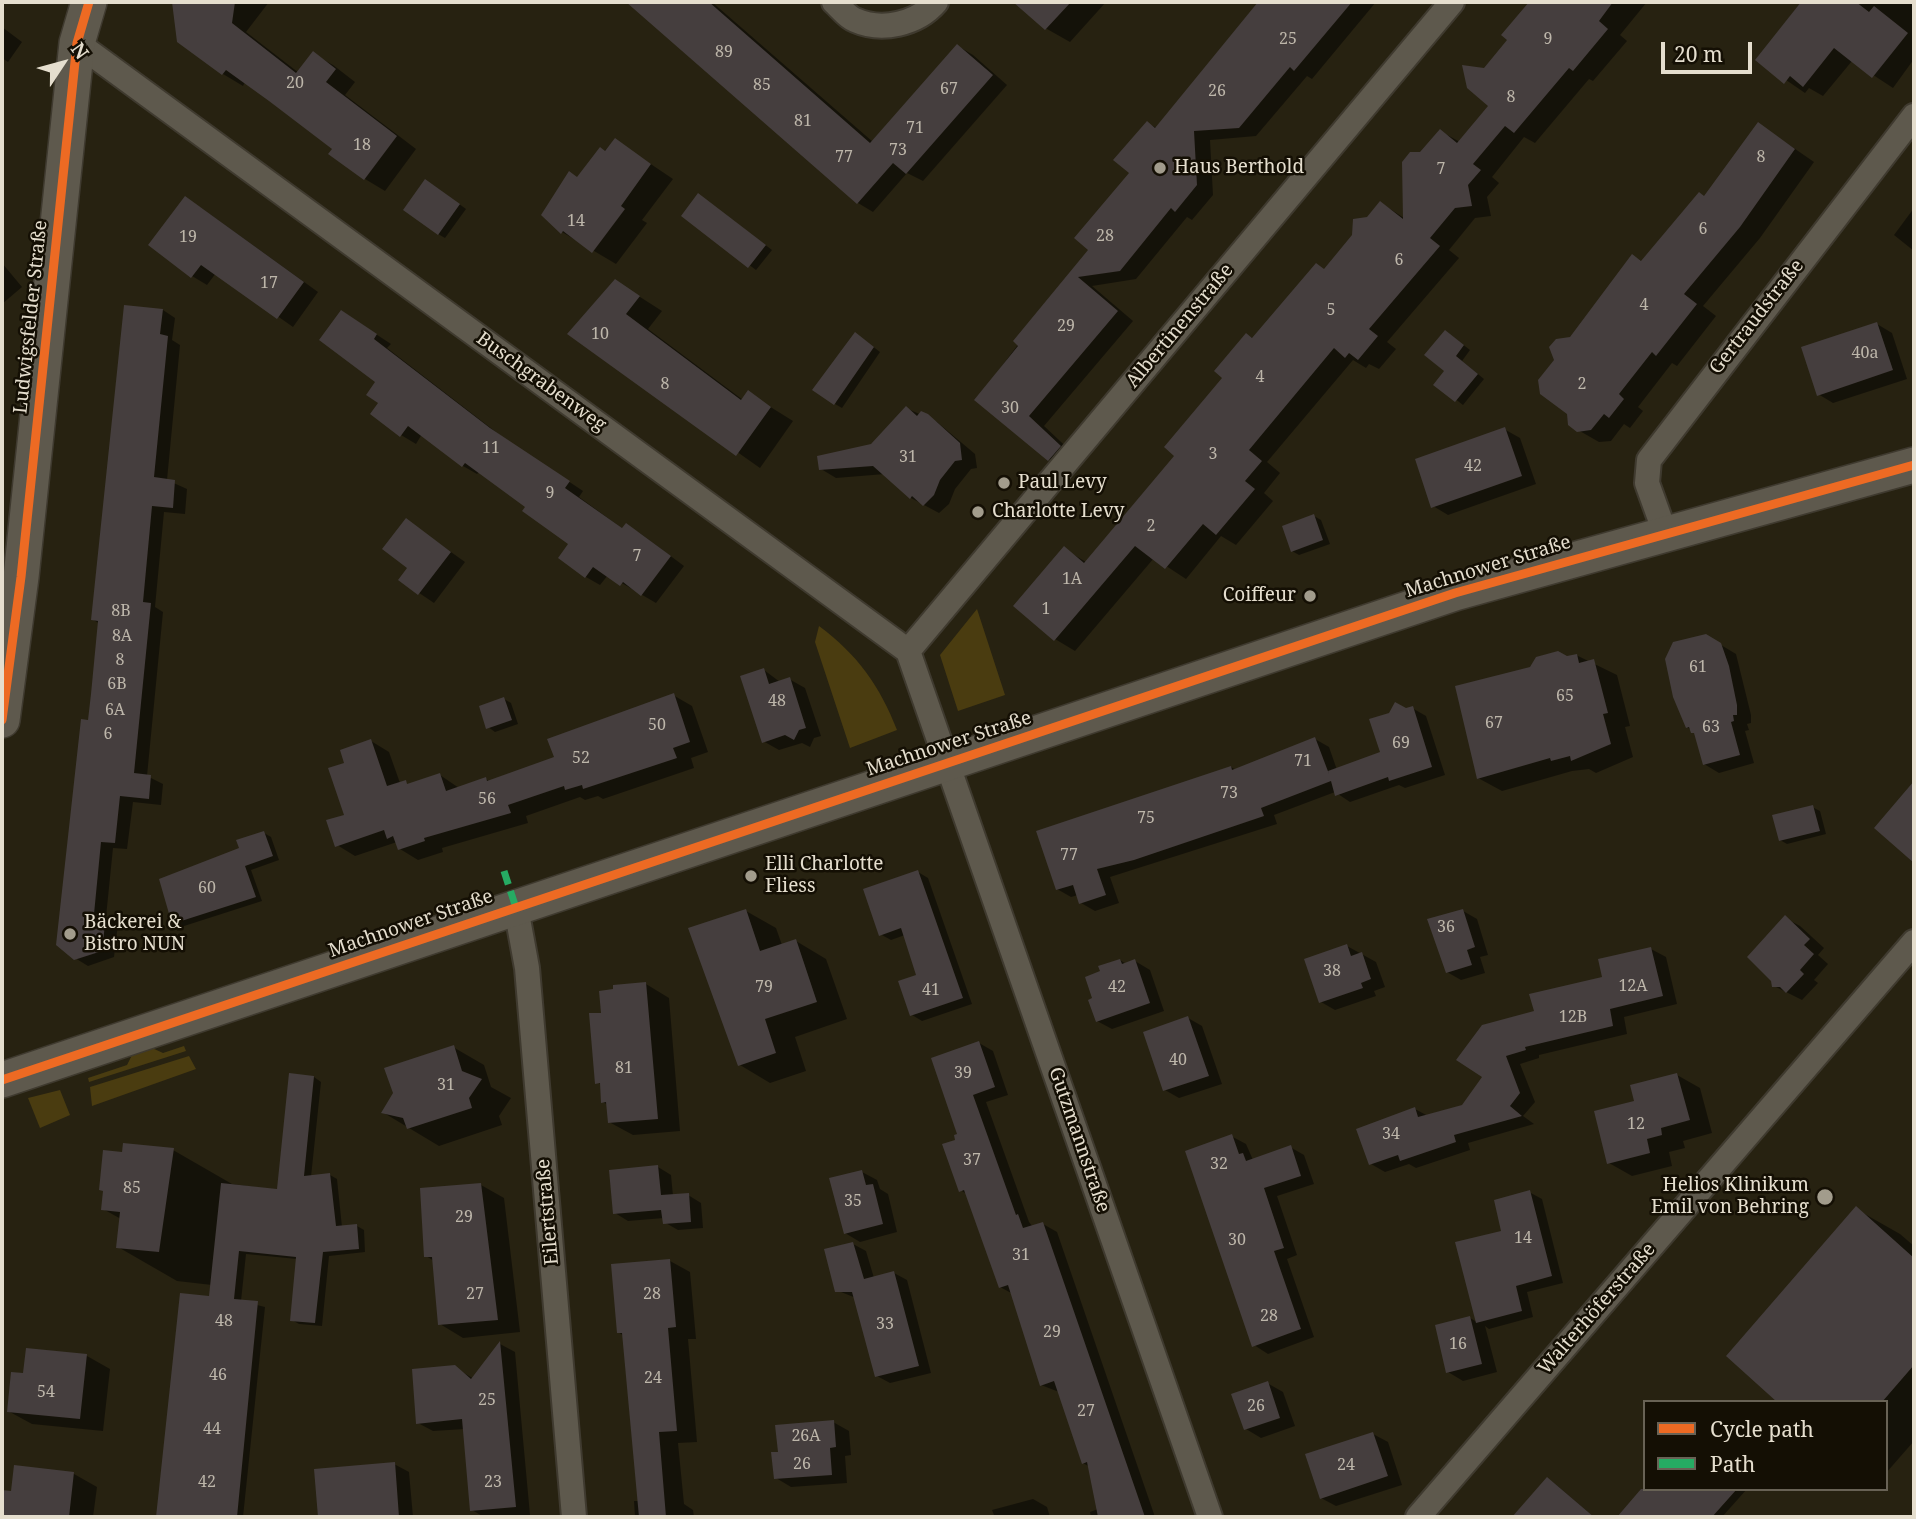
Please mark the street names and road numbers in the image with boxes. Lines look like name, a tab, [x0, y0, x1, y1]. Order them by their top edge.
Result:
street label: Ludwigsfelder Straße	[10, 219, 52, 415]
street label: Gertraudstraße	[1705, 255, 1809, 379]
street label: Albertinenstraße	[1122, 259, 1238, 393]
street label: Buschgrabenweg	[472, 327, 610, 437]
street label: Machnower Straße	[1402, 531, 1574, 603]
street label: Machnower Straße	[864, 707, 1034, 781]
street label: Machnower Straße	[326, 885, 496, 963]
street label: Gutzmannstraße	[1043, 1064, 1115, 1216]
street label: Eilertstraße	[532, 1158, 564, 1266]
street label: Walterhöferstraße	[1534, 1238, 1660, 1380]

